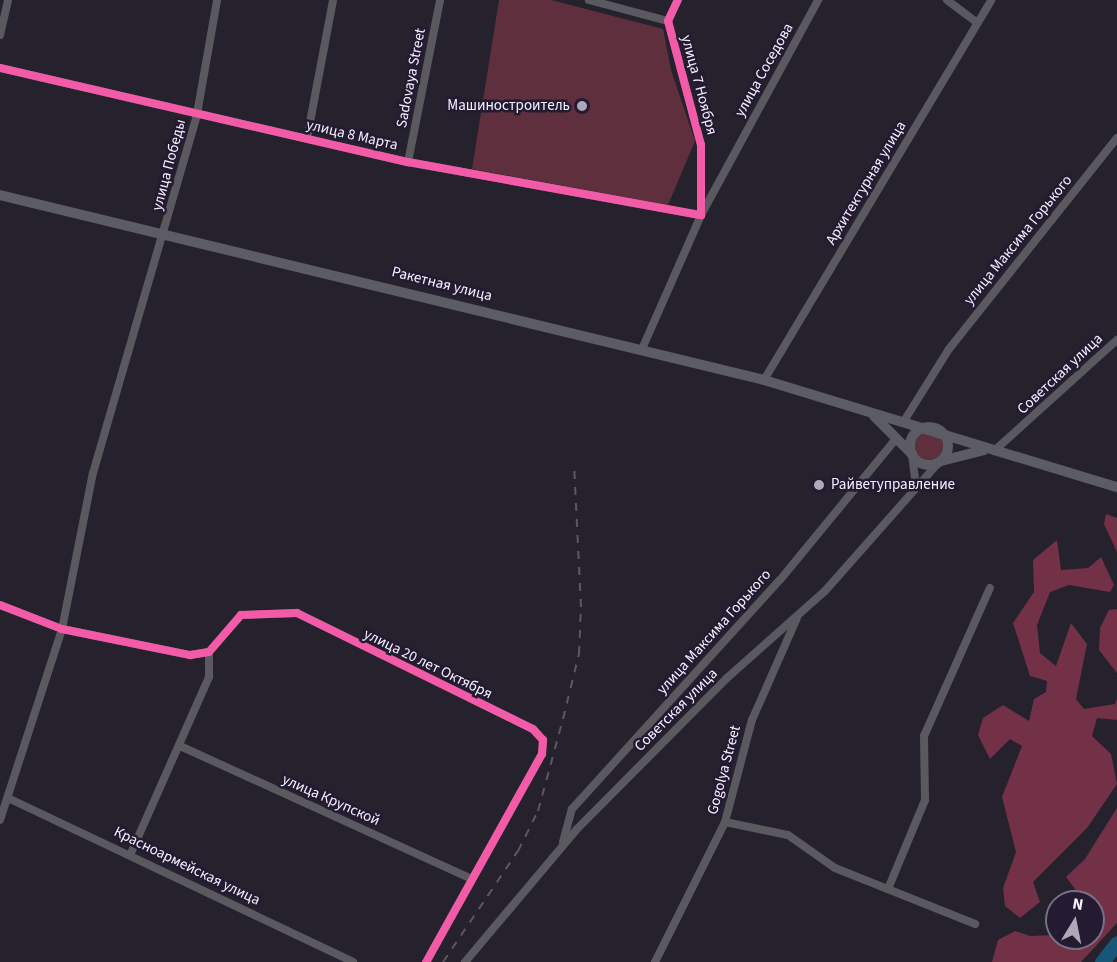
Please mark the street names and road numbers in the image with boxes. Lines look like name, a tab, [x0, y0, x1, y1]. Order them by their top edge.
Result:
street label: улица Соседова	[731, 20, 797, 120]
street label: Sadovaya Street	[393, 27, 429, 129]
street label: улица 7 Ноября	[677, 33, 721, 137]
street label: улица 8 Марта	[304, 116, 400, 154]
street label: улица Победы	[148, 117, 190, 213]
street label: Архитектурная улица	[822, 118, 910, 248]
street label: улица Максима Горького	[960, 171, 1076, 309]
street label: Ракетная улица	[390, 263, 494, 305]
street label: Советская улица	[1014, 330, 1106, 418]
street label: улица Максима Горького	[653, 566, 775, 698]
street label: улица 20 лет Октября	[361, 625, 495, 703]
street label: Советская улица	[631, 665, 721, 755]
street label: Gogolya Street	[703, 723, 745, 817]
street label: улица Крупской	[279, 770, 383, 830]
street label: Красноармейская улица	[111, 823, 263, 909]

